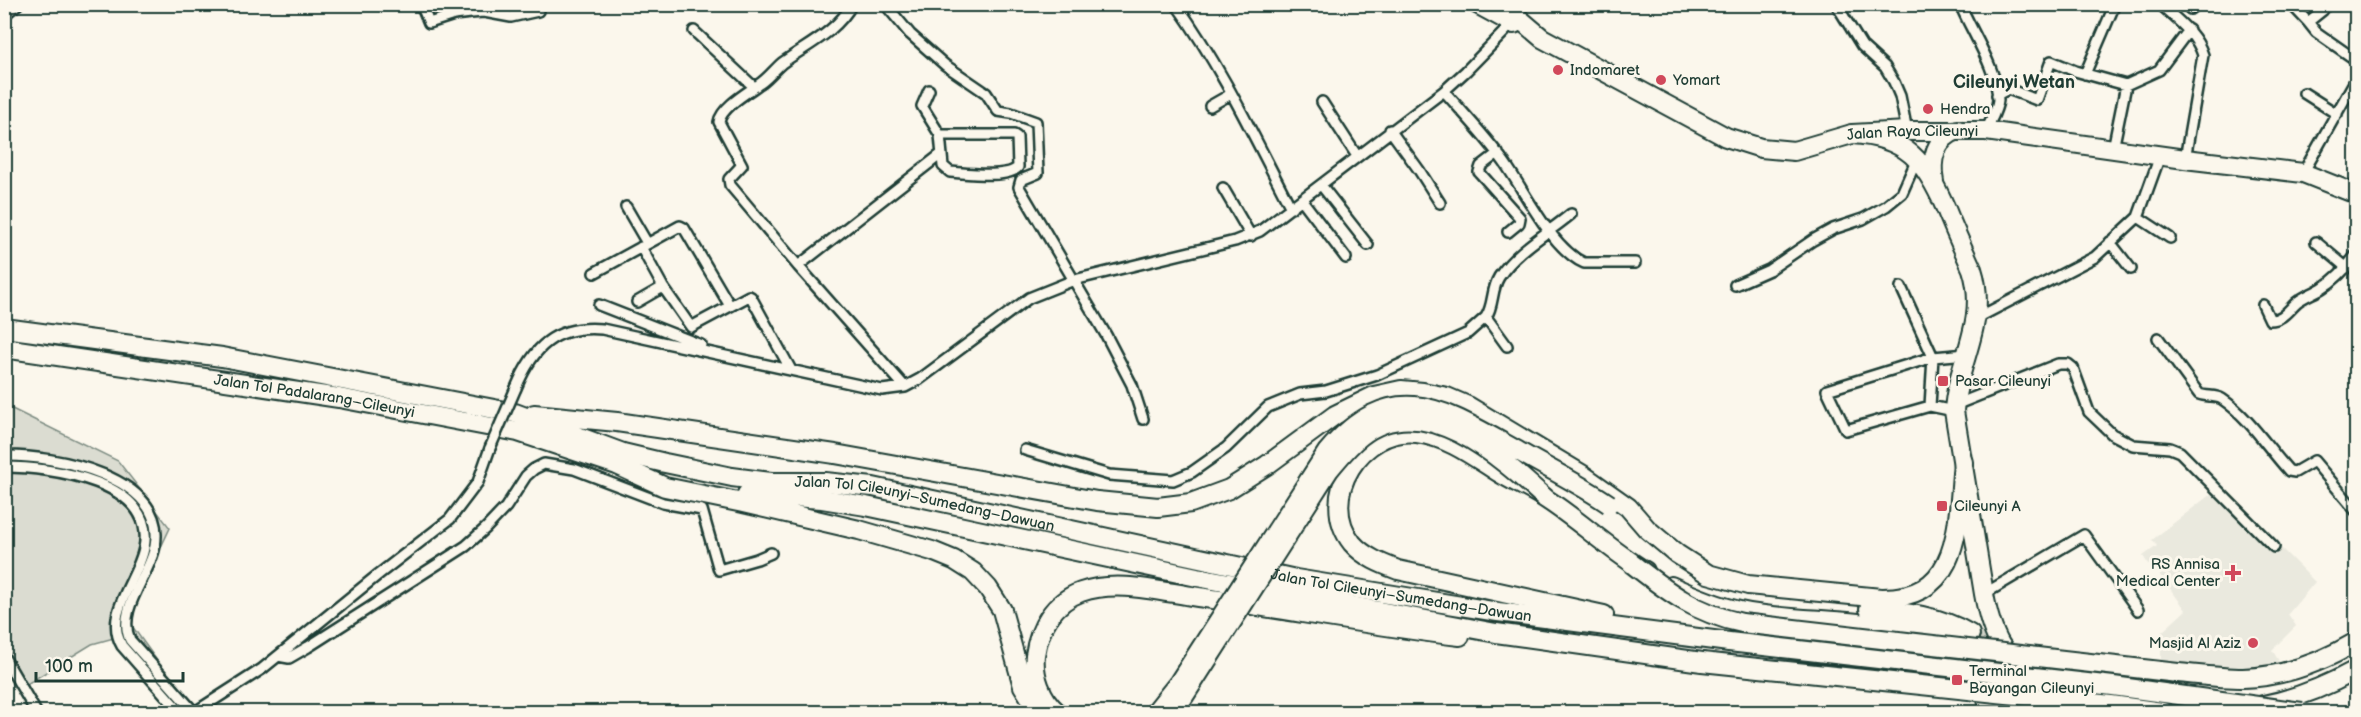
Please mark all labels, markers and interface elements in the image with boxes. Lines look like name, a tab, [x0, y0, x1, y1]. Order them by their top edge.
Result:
place label: Indomaret	[1570, 61, 1640, 80]
marker: Indomaret	[1551, 63, 1565, 77]
place label: Yomart	[1672, 71, 1720, 90]
district label: Cileunyi Wetan	[1953, 72, 2075, 93]
marker: Yomart	[1654, 73, 1668, 87]
place label: Hendra	[1940, 100, 1991, 119]
marker: Hendra	[1921, 102, 1935, 116]
street label: Jalan Raya Cileunyi	[1844, 122, 1978, 145]
street label: Jalan Tol Padalarang–Cileunyi	[212, 370, 416, 422]
place label: Pasar Cileunyi	[1955, 372, 2051, 391]
marker: Pasar Cileunyi	[1936, 374, 1950, 388]
street label: Jalan Tol Cileunyi–Sumedang–Dawuan	[795, 473, 1056, 536]
place label: Cileunyi A	[1954, 497, 2021, 516]
marker: Cileunyi A	[1935, 499, 1949, 513]
place label: RS Annisa Medical Center	[2116, 555, 2221, 591]
marker: RS Annisa Medical Center	[2224, 564, 2242, 582]
street label: Jalan Tol Cileunyi–Sumedang–Dawuan	[1269, 565, 1533, 626]
place label: Masjid Al Aziz	[2149, 634, 2242, 653]
marker: Masjid Al Aziz	[2246, 636, 2260, 650]
scale bar	[36, 645, 183, 683]
text: 100 m	[45, 656, 93, 677]
place label: Terminal Bayangan Cileunyi	[1969, 662, 2094, 698]
marker: Terminal Bayangan Cileunyi	[1950, 673, 1964, 687]

